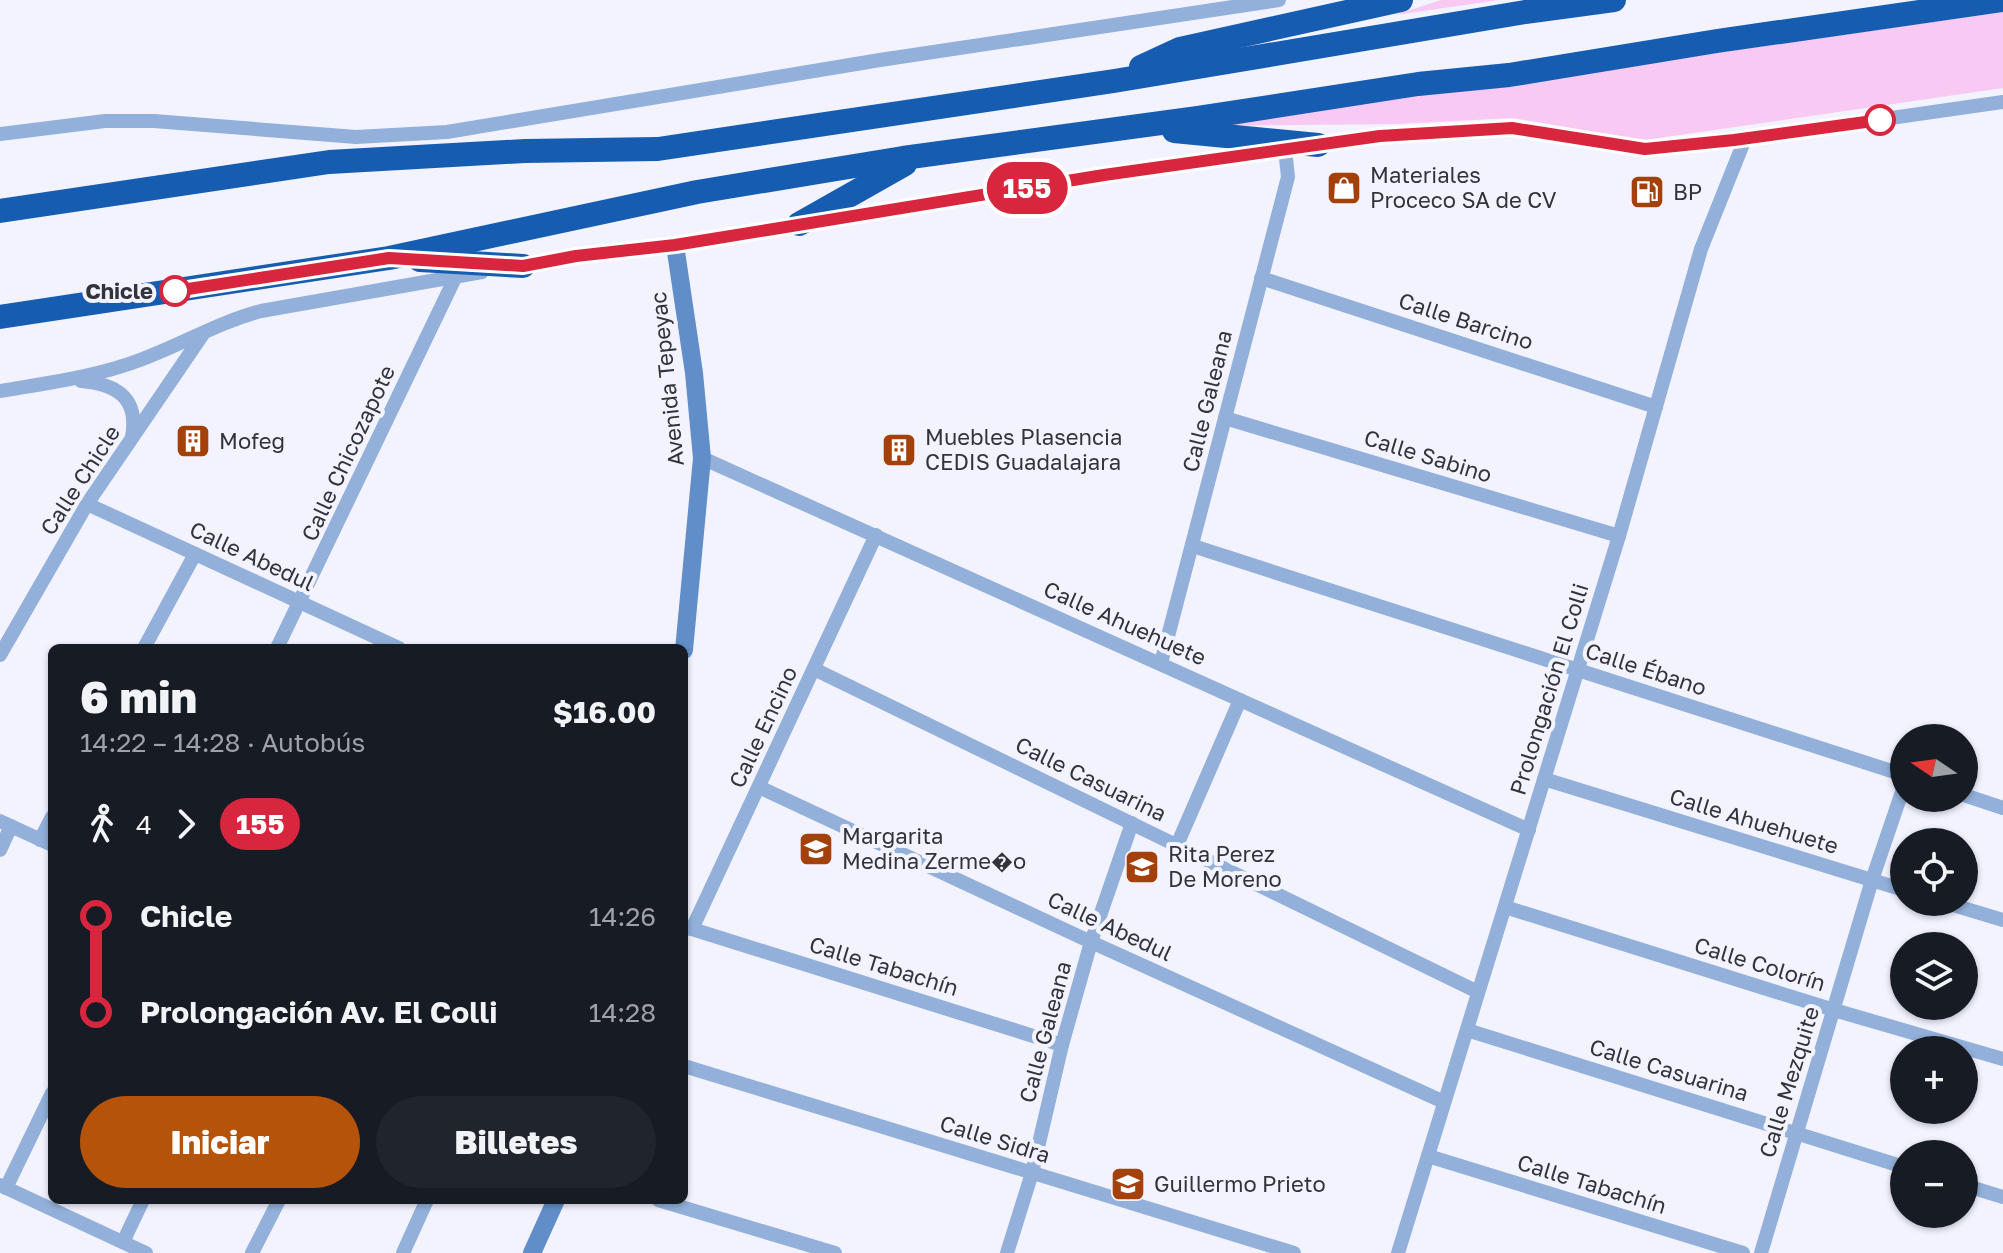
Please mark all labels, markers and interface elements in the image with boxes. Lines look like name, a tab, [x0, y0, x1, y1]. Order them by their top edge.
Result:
unlabelled marker	[1865, 105, 1895, 135]
place label: Materiales Proceco SA de CV	[1370, 161, 1557, 213]
line badge: 155	[981, 162, 1073, 214]
shop icon: Materiales Proceco SA de CV	[1325, 169, 1363, 207]
text: 155	[1003, 171, 1051, 204]
fuel station icon: BP	[1628, 173, 1666, 211]
place label: BP	[1673, 178, 1702, 205]
marker: Chicle	[160, 276, 190, 306]
place label: Chicle	[85, 277, 153, 304]
street label: Calle Barcino	[1396, 286, 1537, 355]
street label: Avenida Tepeyac	[644, 290, 689, 468]
street label: Calle Galeana	[1176, 327, 1237, 475]
street label: Calle Chicozapote	[295, 361, 400, 545]
street label: Calle Chicle	[34, 420, 125, 540]
building icon: Mofeg	[174, 422, 212, 460]
place label: Muebles Plasencia CEDIS Guadalajara	[925, 423, 1122, 475]
street label: Calle Sabino	[1361, 423, 1495, 488]
place label: Mofeg	[219, 427, 285, 454]
building icon: Muebles Plasencia CEDIS Guadalajara	[880, 431, 918, 469]
street label: Calle Abedul	[186, 515, 319, 596]
street label: Calle Ahuehuete	[1040, 575, 1211, 670]
street label: Prolongación El Colli	[1503, 580, 1594, 798]
street label: Calle Ébano	[1582, 636, 1710, 701]
street label: Calle Encino	[723, 662, 802, 792]
text: 6 min	[80, 670, 197, 723]
text: $16.00	[553, 694, 656, 730]
north arrow	[1890, 724, 1978, 812]
map controls	[1890, 724, 1978, 1228]
text: 14:22 – 14:28 · Autobús	[80, 727, 365, 758]
street label: Calle Casuarina	[1011, 730, 1171, 827]
street label: Calle Ahuehuete	[1667, 782, 1842, 859]
icon: walk	[80, 802, 124, 846]
icon: forward	[164, 802, 208, 846]
text: 155	[236, 807, 284, 840]
text: 4	[136, 809, 152, 840]
place label: Margarita Medina Zerme�o	[842, 822, 1026, 874]
button: locate	[1890, 828, 1978, 916]
school or university icon: Margarita Medina Zerme�o	[797, 830, 835, 868]
place label: Rita Perez De Moreno	[1168, 840, 1282, 892]
school or university icon: Rita Perez De Moreno	[1123, 848, 1161, 886]
street label: Calle Abedul	[1044, 885, 1177, 966]
text: Chicle	[140, 898, 233, 934]
text: 14:26	[589, 901, 656, 932]
street label: Calle Tabachín	[806, 930, 962, 1001]
street label: Calle Colorín	[1691, 931, 1829, 996]
button: layers	[1890, 932, 1978, 1020]
street label: Calle Galeana	[1013, 958, 1076, 1106]
text: Prolongación Av. El Colli	[140, 994, 498, 1030]
text: 14:28	[589, 997, 656, 1028]
street label: Calle Mezquite	[1753, 1003, 1824, 1161]
street label: Calle Casuarina	[1586, 1033, 1752, 1107]
button: +	[1890, 1036, 1978, 1124]
button: Iniciar	[80, 1096, 360, 1188]
button: Billetes	[376, 1096, 656, 1188]
street label: Calle Sidra	[937, 1109, 1054, 1168]
button: −	[1890, 1140, 1978, 1228]
street label: Calle Tabachín	[1514, 1148, 1670, 1219]
school or university icon: Guillermo Prieto	[1109, 1165, 1147, 1203]
place label: Guillermo Prieto	[1154, 1170, 1326, 1197]

